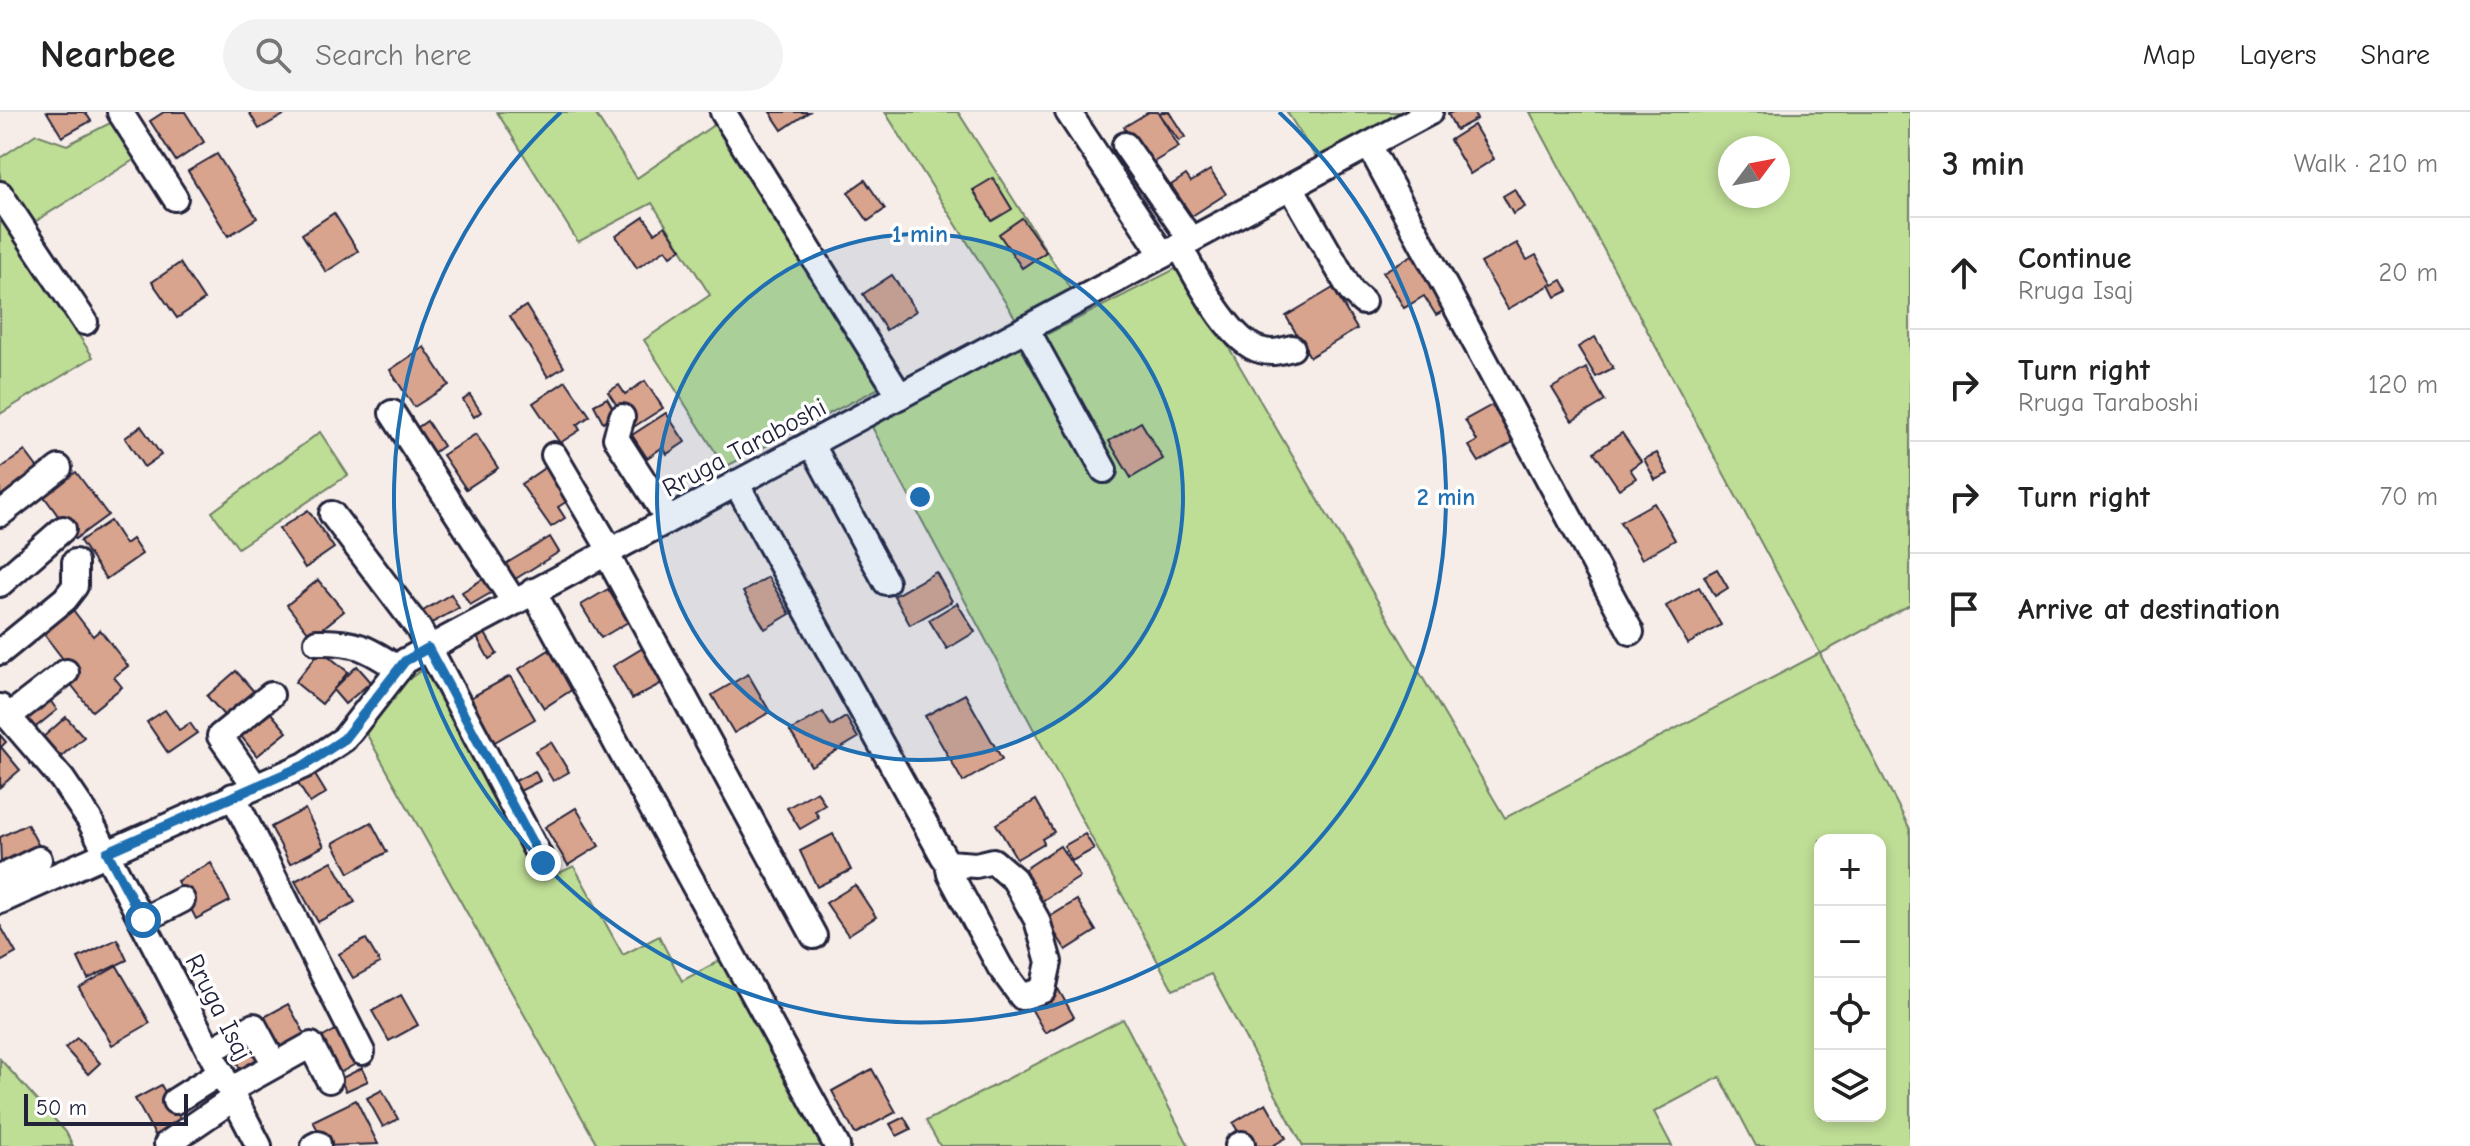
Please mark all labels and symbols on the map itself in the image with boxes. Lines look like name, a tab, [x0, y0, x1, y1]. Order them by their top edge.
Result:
north arrow	[1718, 136, 1790, 208]
text: 1 min	[892, 220, 948, 248]
street label: Rruga Taraboshi	[658, 392, 831, 504]
centre of rings	[906, 483, 934, 511]
text: 2 min	[1417, 483, 1475, 511]
route end	[525, 845, 561, 881]
route start	[125, 902, 161, 938]
street label: Rruga Isaj	[179, 949, 258, 1066]
scale bar	[24, 1090, 188, 1126]

